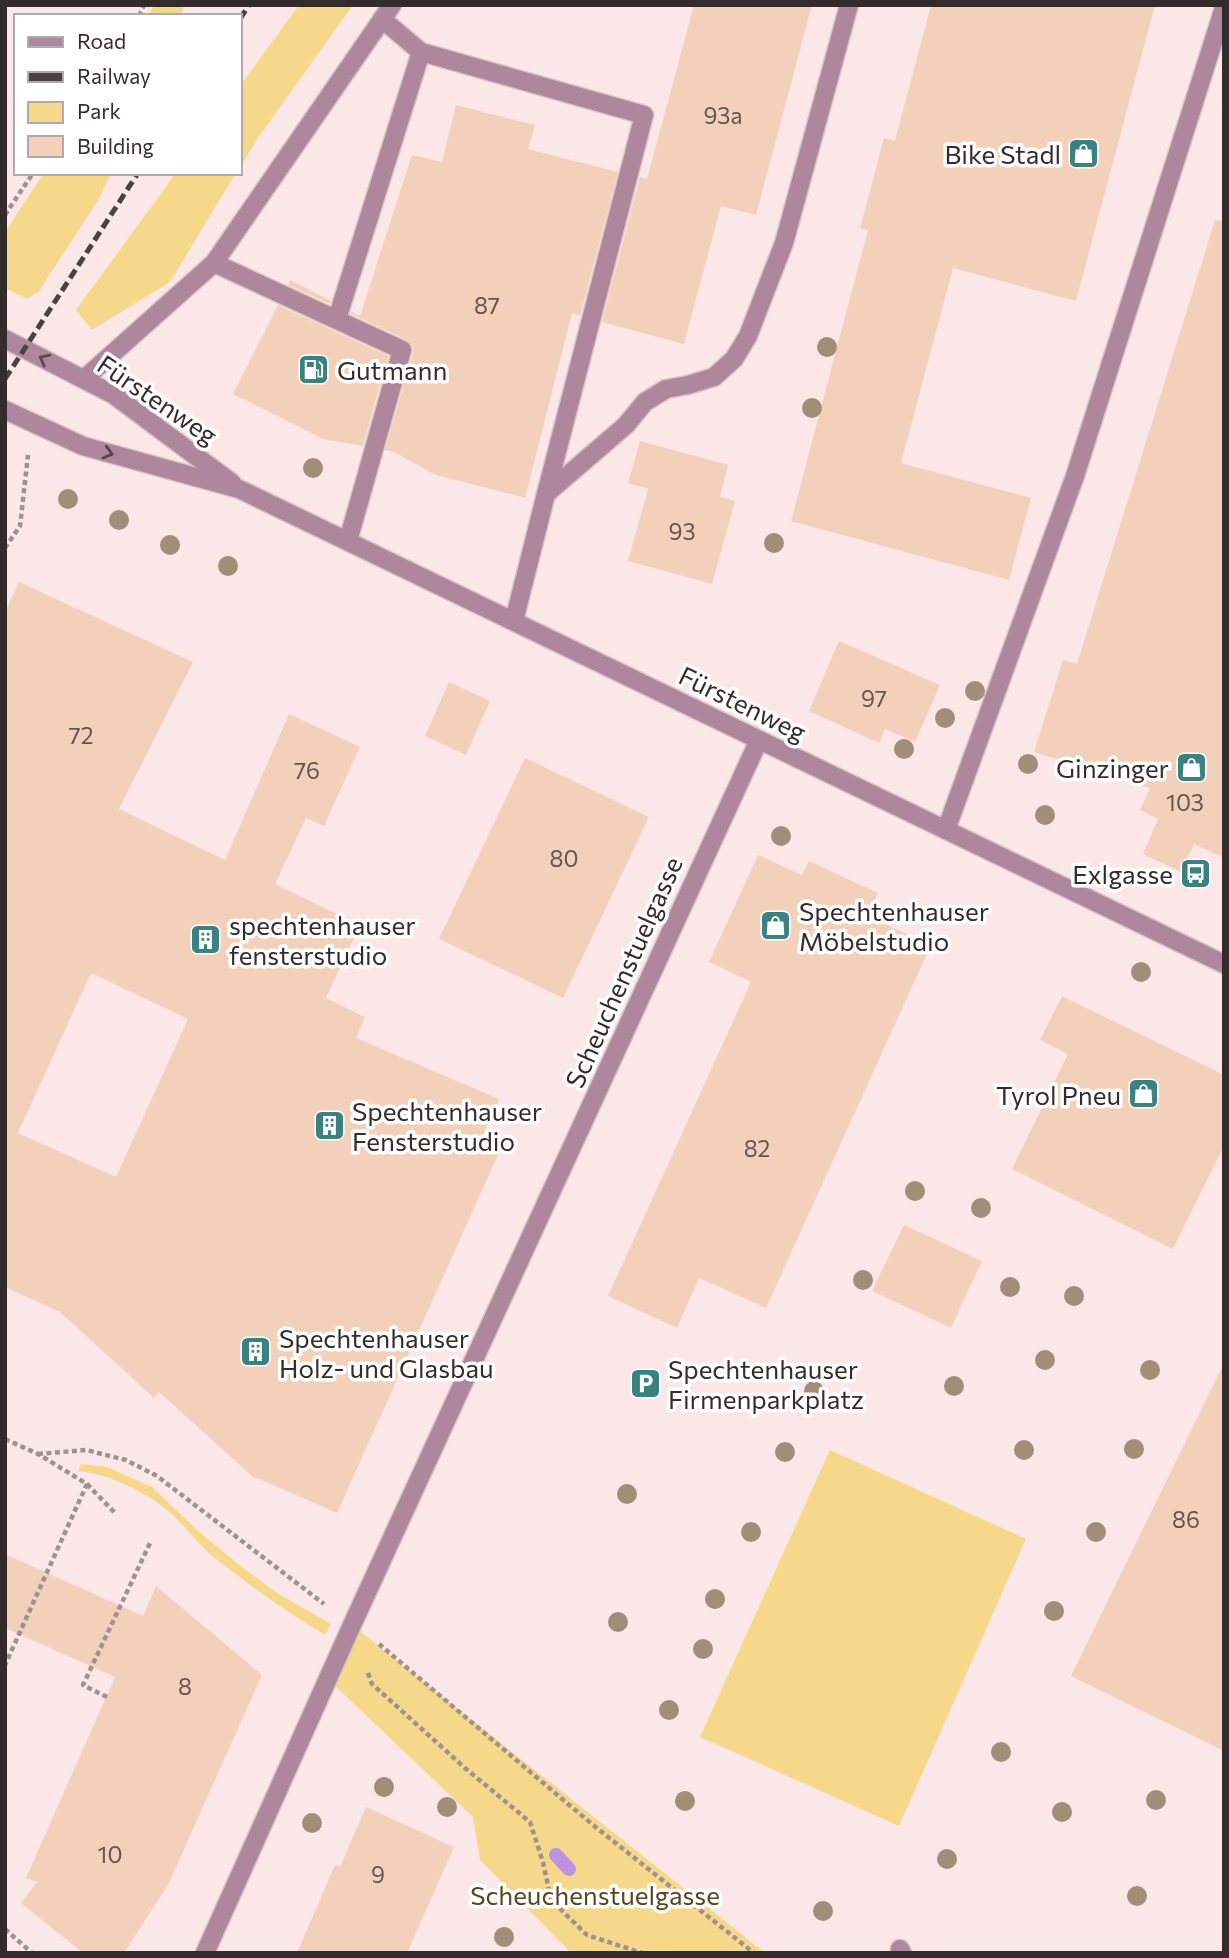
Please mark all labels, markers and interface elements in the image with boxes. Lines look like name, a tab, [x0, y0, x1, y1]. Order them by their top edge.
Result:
legend	[14, 14, 242, 175]
text: Road	[77, 28, 126, 53]
text: Railway	[77, 63, 151, 88]
text: Park	[77, 98, 121, 123]
house number: 93a	[703, 101, 743, 129]
text: Building	[77, 133, 154, 158]
shop icon: Bike Stadl	[1067, 136, 1101, 170]
place label: Bike Stadl	[944, 138, 1061, 169]
house number: 87	[474, 291, 500, 319]
street label: Fürstenweg	[92, 348, 224, 450]
fuel station icon: Gutmann	[297, 352, 331, 386]
one-way arrow	[39, 353, 51, 367]
place label: Gutmann	[337, 354, 447, 385]
one-way arrow	[102, 445, 114, 459]
house number: 93	[668, 517, 696, 545]
street label: Fürstenweg	[674, 659, 812, 747]
house number: 97	[861, 684, 887, 712]
house number: 72	[69, 721, 93, 749]
shop icon: Ginzinger	[1175, 750, 1209, 784]
place label: Ginzinger	[1056, 752, 1169, 783]
house number: 76	[294, 756, 320, 784]
house number: 103	[1166, 788, 1204, 816]
house number: 80	[550, 844, 578, 872]
street label: Scheuchenstuelgasse	[558, 852, 688, 1092]
bus stop icon: Exlgasse	[1179, 856, 1213, 890]
place label: Exlgasse	[1072, 858, 1173, 889]
place label: Spechtenhauser Möbelstudio	[799, 895, 989, 956]
shop icon: Spechtenhauser Möbelstudio	[759, 908, 793, 942]
place label: spechtenhauser fensterstudio	[229, 909, 416, 970]
building icon: spechtenhauser fensterstudio	[189, 922, 223, 956]
shop icon: Tyrol Pneu	[1127, 1077, 1161, 1111]
place label: Tyrol Pneu	[996, 1079, 1121, 1110]
place label: Spechtenhauser Fensterstudio	[352, 1095, 542, 1156]
building icon: Spechtenhauser Fensterstudio	[312, 1108, 346, 1142]
house number: 82	[744, 1134, 770, 1162]
place label: Spechtenhauser Holz- und Glasbau	[279, 1322, 494, 1383]
building icon: Spechtenhauser Holz- und Glasbau	[239, 1335, 273, 1369]
place label: Spechtenhauser Firmenparkplatz	[668, 1353, 864, 1414]
parking icon: Spechtenhauser Firmenparkplatz	[628, 1366, 662, 1400]
house number: 86	[1172, 1505, 1200, 1533]
house number: 8	[178, 1672, 192, 1700]
house number: 10	[98, 1840, 122, 1868]
house number: 9	[371, 1860, 385, 1888]
park label: Scheuchenstuelgasse	[470, 1879, 720, 1910]

